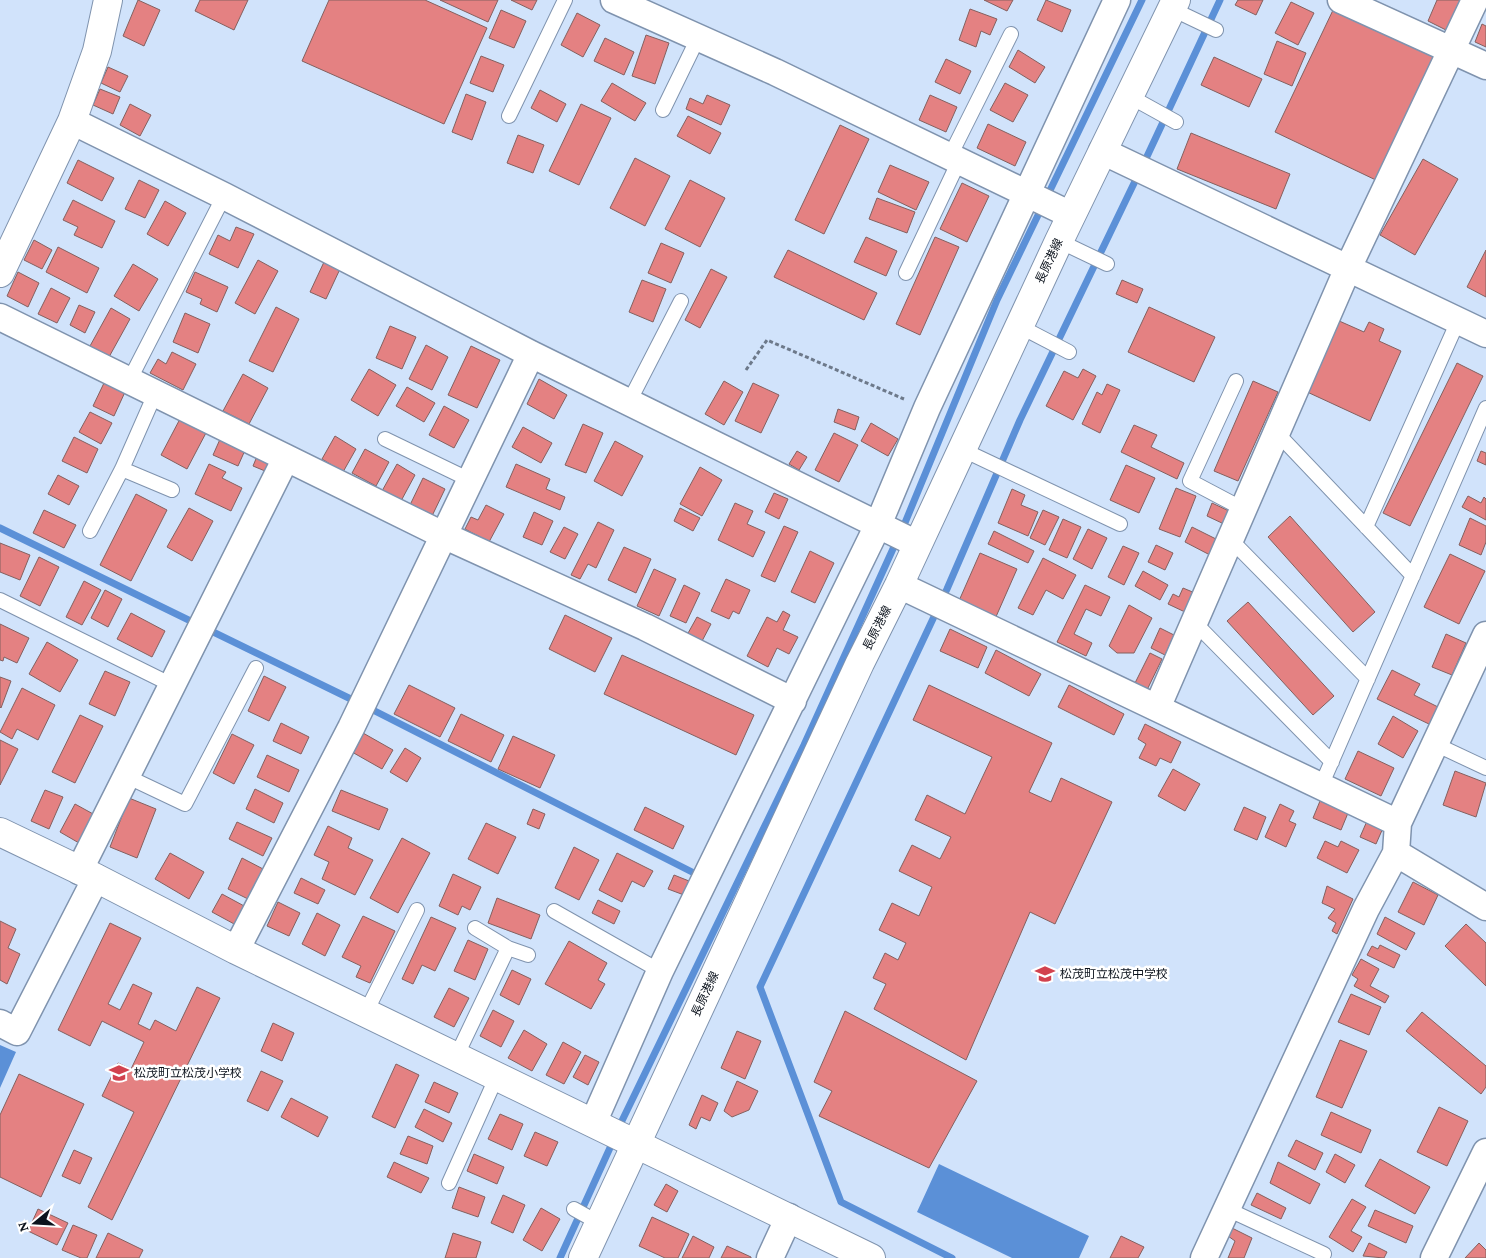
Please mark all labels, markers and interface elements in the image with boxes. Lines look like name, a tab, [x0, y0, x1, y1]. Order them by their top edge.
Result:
street label: 長原港線	[1033, 236, 1065, 286]
street label: 長原港線	[860, 603, 894, 653]
school or university icon: 松茂町立松茂中学校	[1034, 963, 1056, 985]
place label: 松茂町立松茂中学校	[1060, 967, 1168, 981]
street label: 長原港線	[689, 969, 721, 1019]
school or university icon: 松茂町立松茂小学校	[108, 1062, 130, 1084]
place label: 松茂町立松茂小学校	[134, 1066, 242, 1080]
north arrow	[10, 1198, 60, 1248]
text: N	[13, 1220, 32, 1234]

